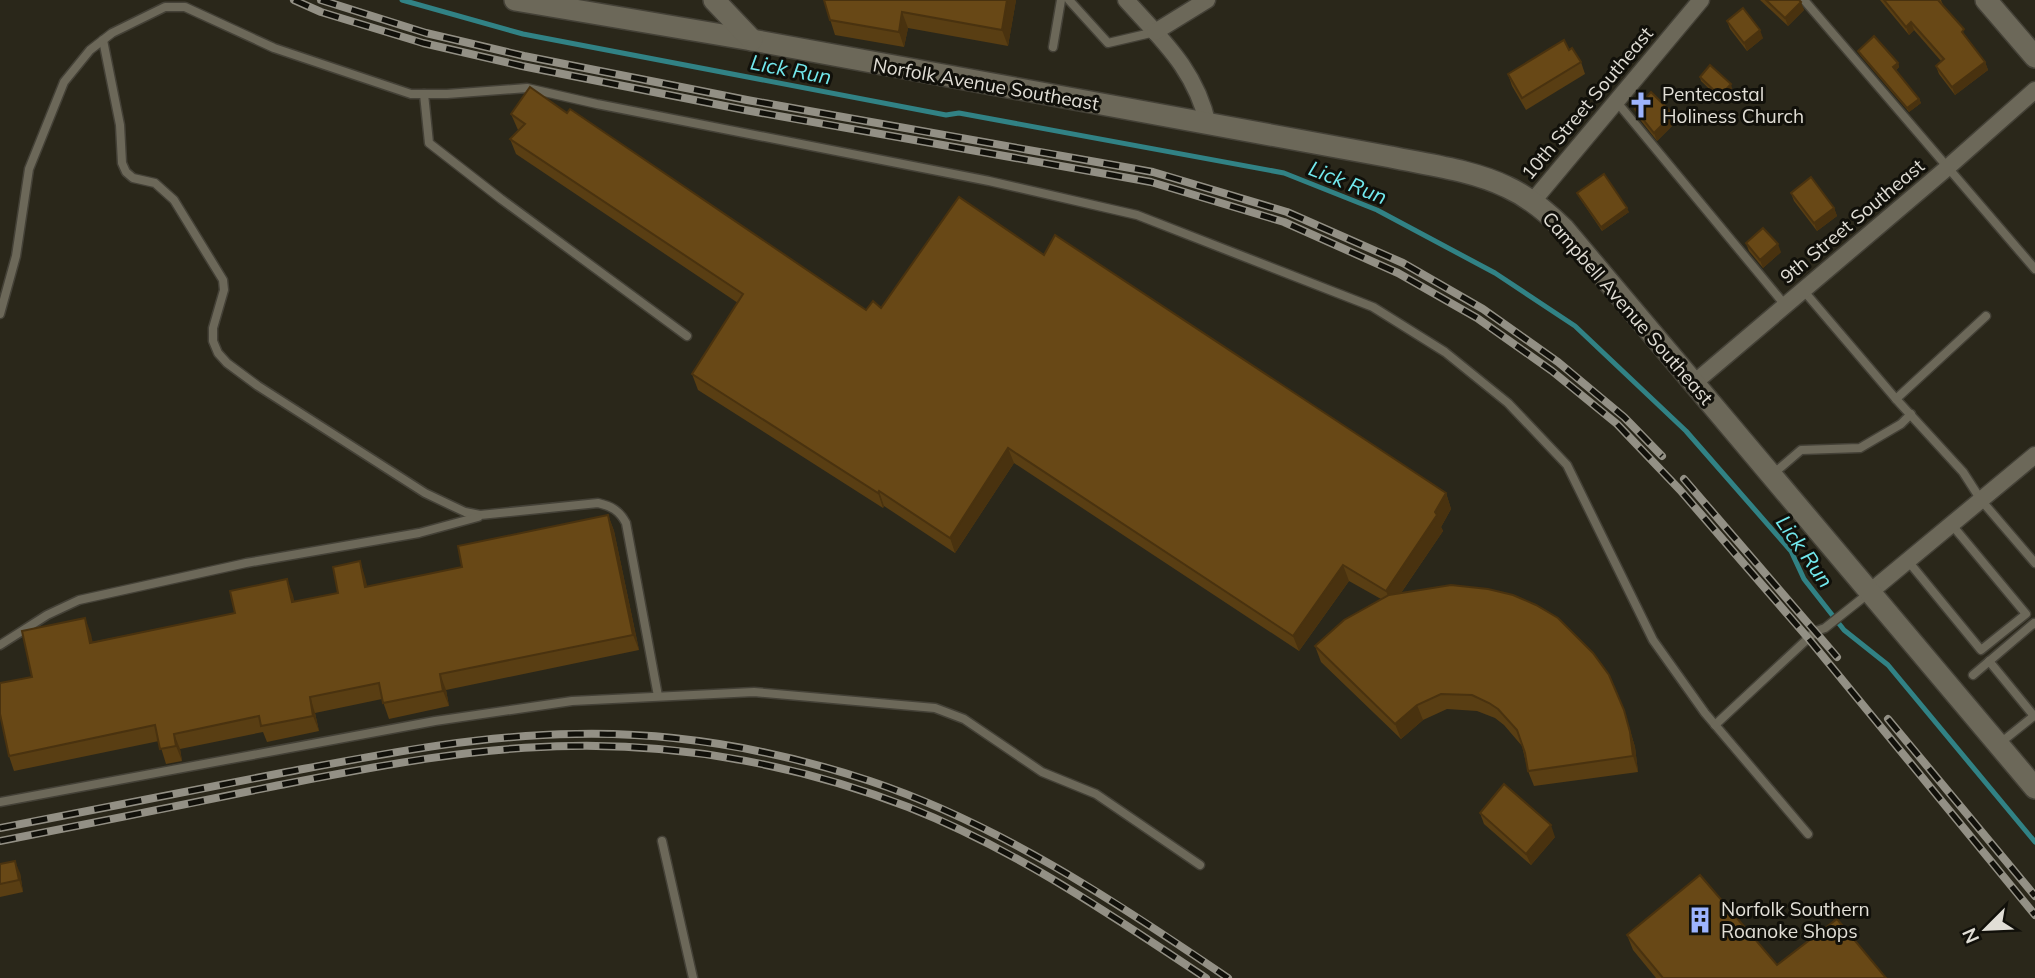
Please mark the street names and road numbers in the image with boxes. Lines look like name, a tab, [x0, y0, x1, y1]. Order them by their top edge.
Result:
street label: 10th Street Southeast	[1516, 21, 1658, 184]
street label: Norfolk Avenue Southeast	[871, 52, 1101, 116]
street label: 9th Street Southeast	[1775, 153, 1929, 288]
street label: Campbell Avenue Southeast	[1538, 206, 1719, 410]

